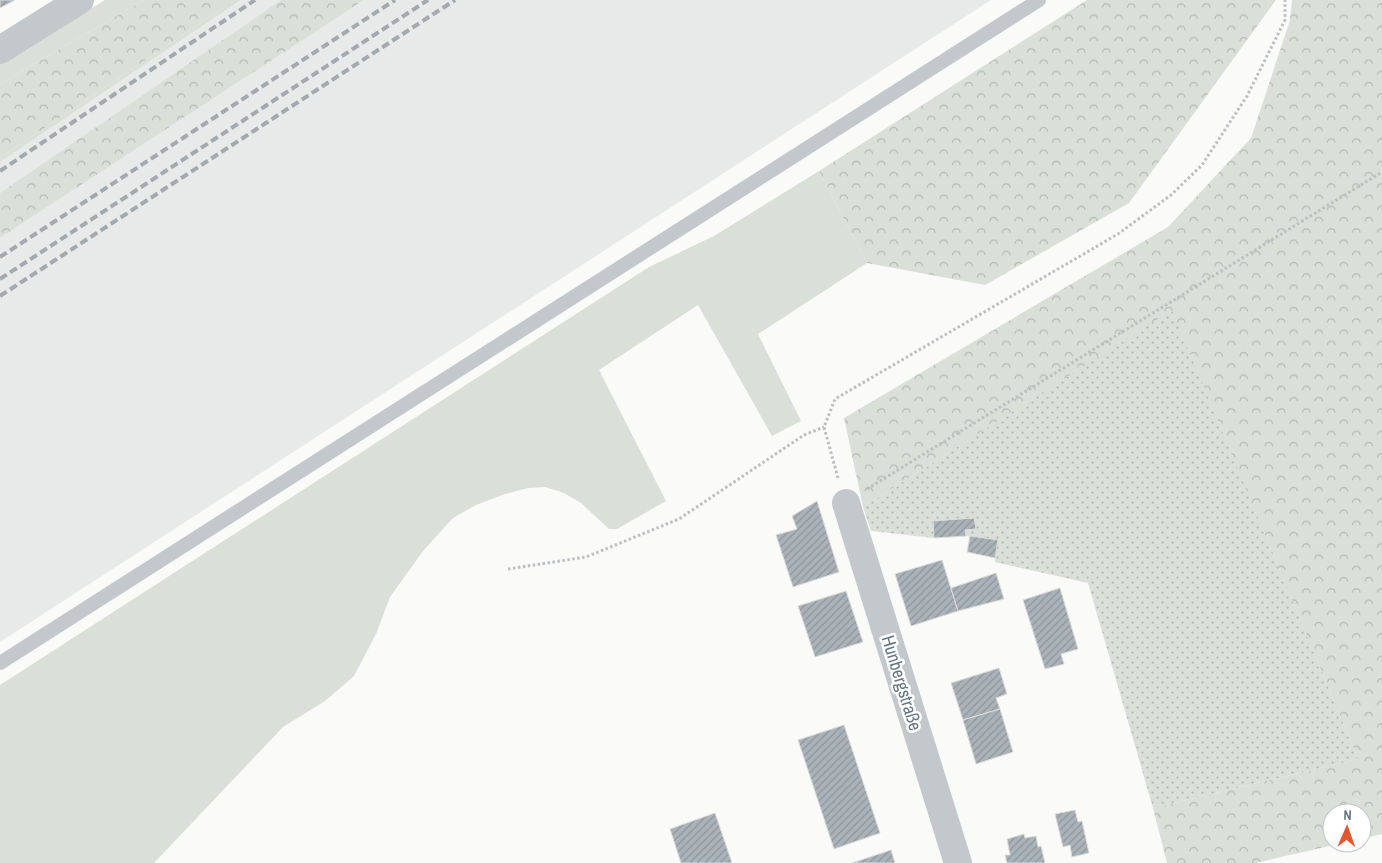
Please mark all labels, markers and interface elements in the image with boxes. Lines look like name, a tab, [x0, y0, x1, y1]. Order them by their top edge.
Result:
street label: Hunbergstraße	[876, 632, 928, 734]
north arrow	[1322, 803, 1372, 853]
text: N	[1343, 806, 1352, 824]

